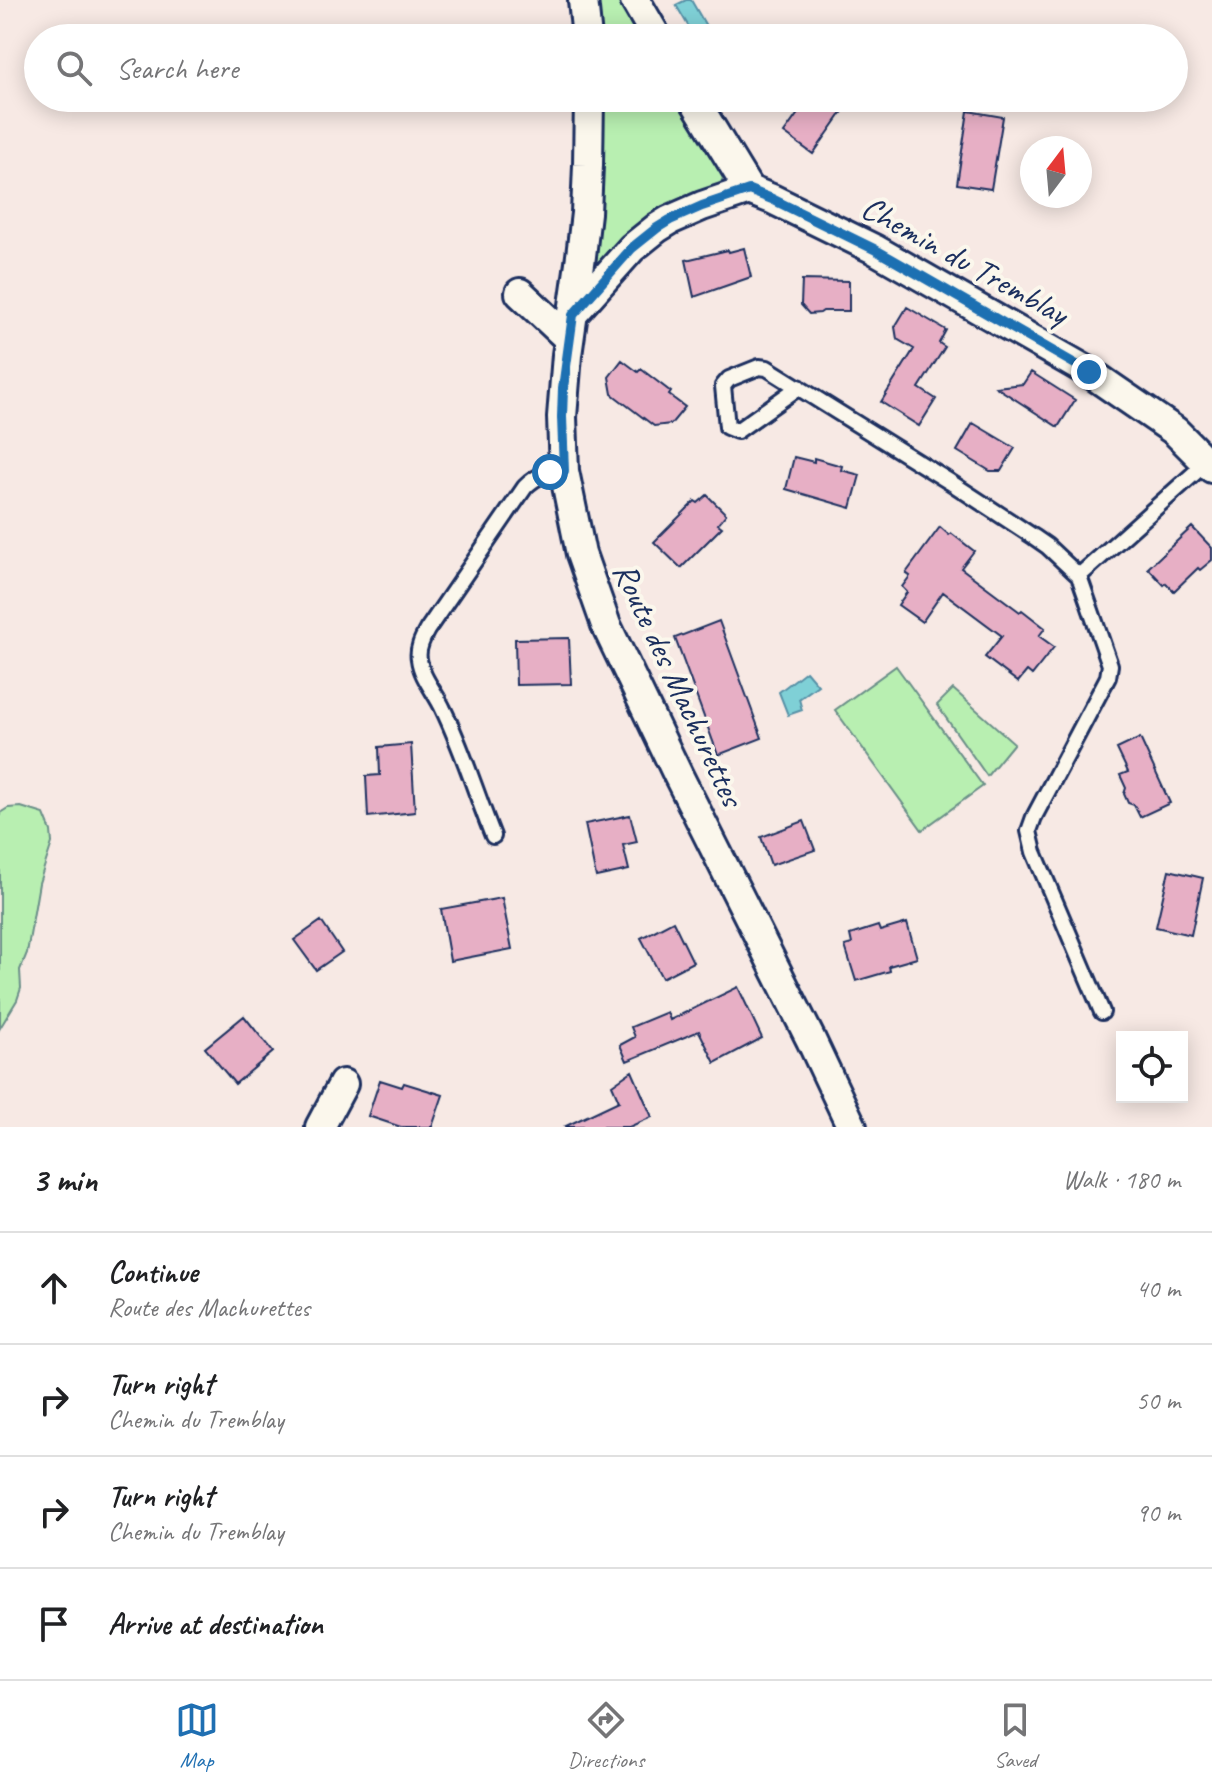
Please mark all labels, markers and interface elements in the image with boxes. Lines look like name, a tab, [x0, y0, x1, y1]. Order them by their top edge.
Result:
search box	[24, 24, 1188, 112]
icon: search	[52, 46, 96, 90]
text: Search here	[116, 49, 238, 87]
north arrow	[1020, 136, 1092, 208]
street label: Chemin du Tremblay	[854, 186, 1079, 336]
route end	[1071, 354, 1107, 390]
route start	[532, 454, 568, 490]
street label: Route des Machurettes	[604, 555, 756, 816]
map controls	[1116, 1031, 1188, 1103]
button: locate	[1116, 1031, 1188, 1103]
text: 3 min	[32, 1158, 97, 1201]
text: Walk · 180 m	[1063, 1163, 1180, 1196]
text: Continue	[108, 1253, 198, 1291]
icon: ahead	[32, 1266, 76, 1310]
text: 40 m	[1136, 1272, 1180, 1305]
text: Route des Machurettes	[108, 1291, 310, 1324]
text: Turn right	[108, 1365, 213, 1403]
icon: right	[32, 1378, 76, 1422]
text: 50 m	[1136, 1384, 1180, 1417]
text: Chemin du Tremblay	[108, 1403, 284, 1436]
text: Turn right	[108, 1477, 213, 1515]
icon: right	[32, 1490, 76, 1534]
text: 90 m	[1136, 1496, 1180, 1529]
text: Chemin du Tremblay	[108, 1515, 284, 1548]
icon: arrive	[32, 1602, 76, 1646]
text: Arrive at destination	[108, 1605, 323, 1643]
tab: Map	[175, 1698, 219, 1774]
tab: Directions	[568, 1698, 644, 1774]
tab: Saved	[993, 1698, 1037, 1774]

